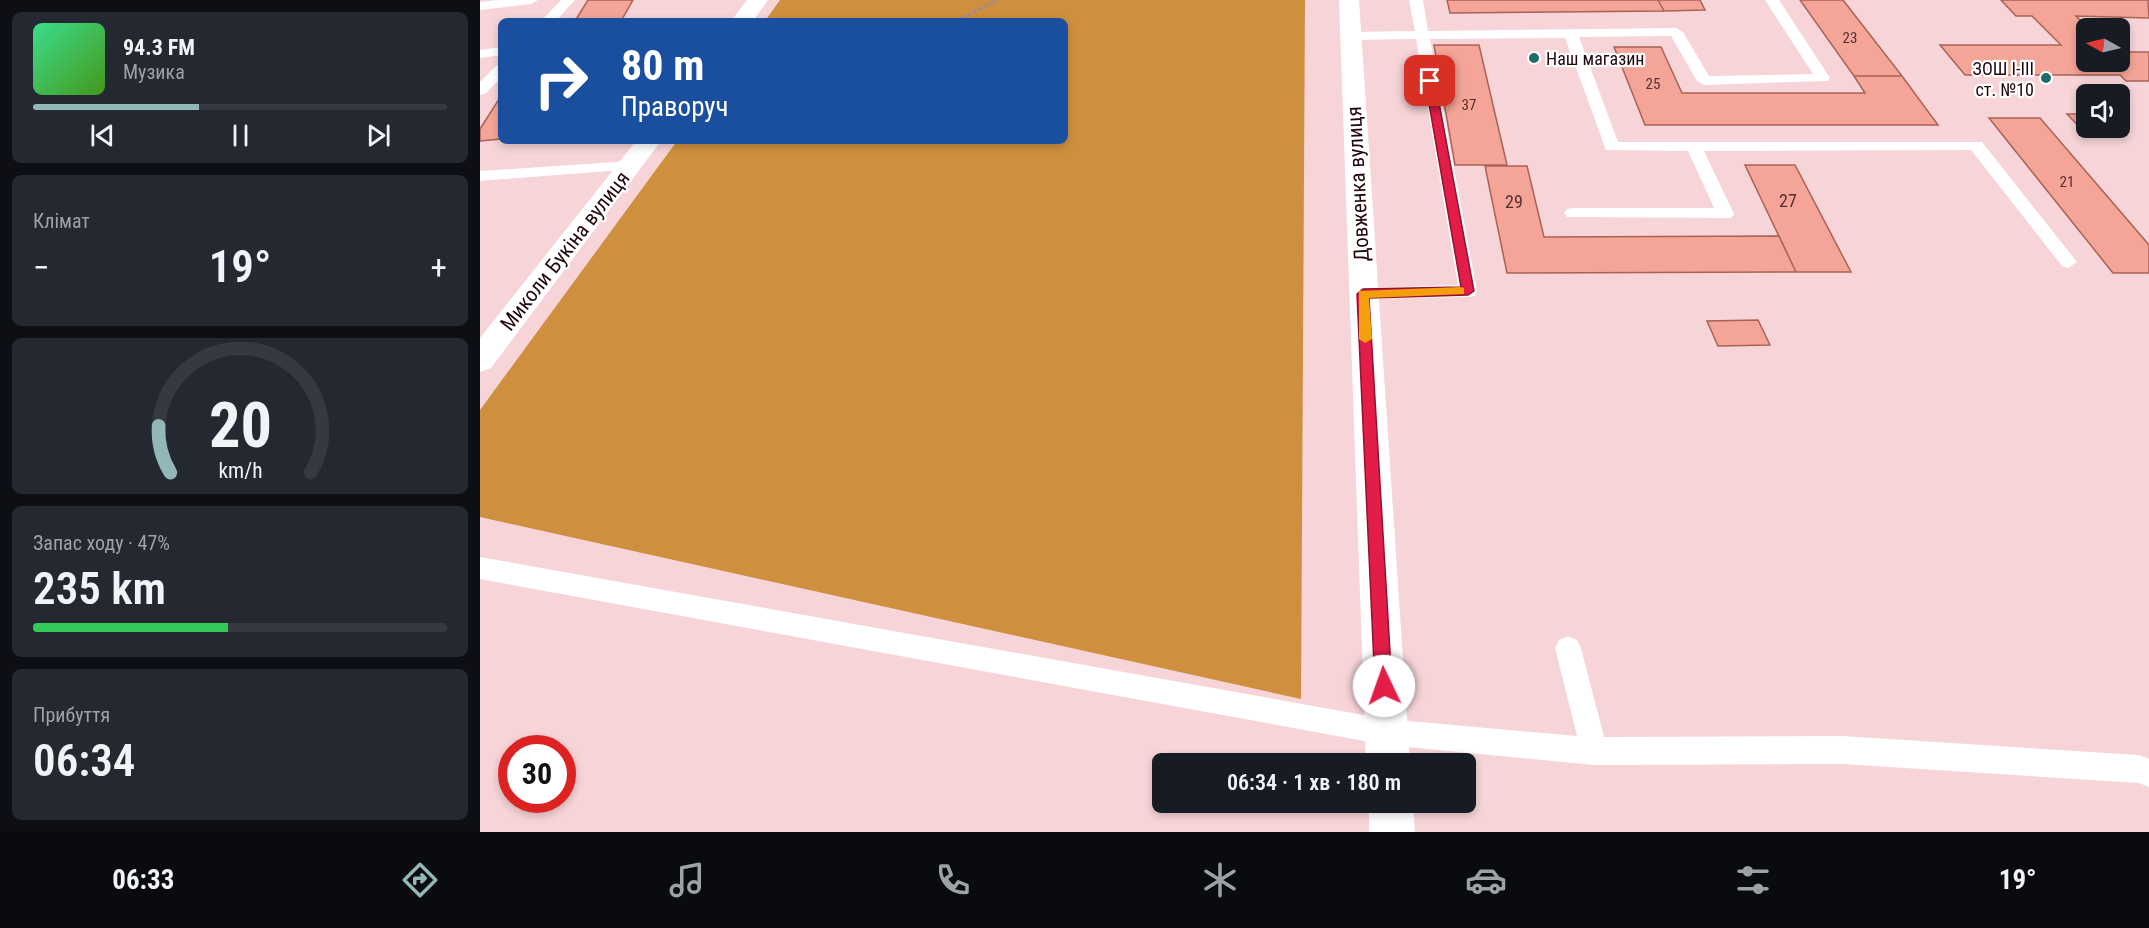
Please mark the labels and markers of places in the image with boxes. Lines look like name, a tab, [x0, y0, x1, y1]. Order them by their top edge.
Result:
place label: Наш магазин	[1546, 48, 1645, 69]
marker: Наш магазин	[1527, 51, 1541, 65]
pin	[1404, 55, 1455, 106]
place label: ЗОШ І-ІІІ ст. №10	[1973, 58, 2034, 100]
marker: ЗОШ І-ІІІ ст. №10	[2039, 71, 2053, 85]

